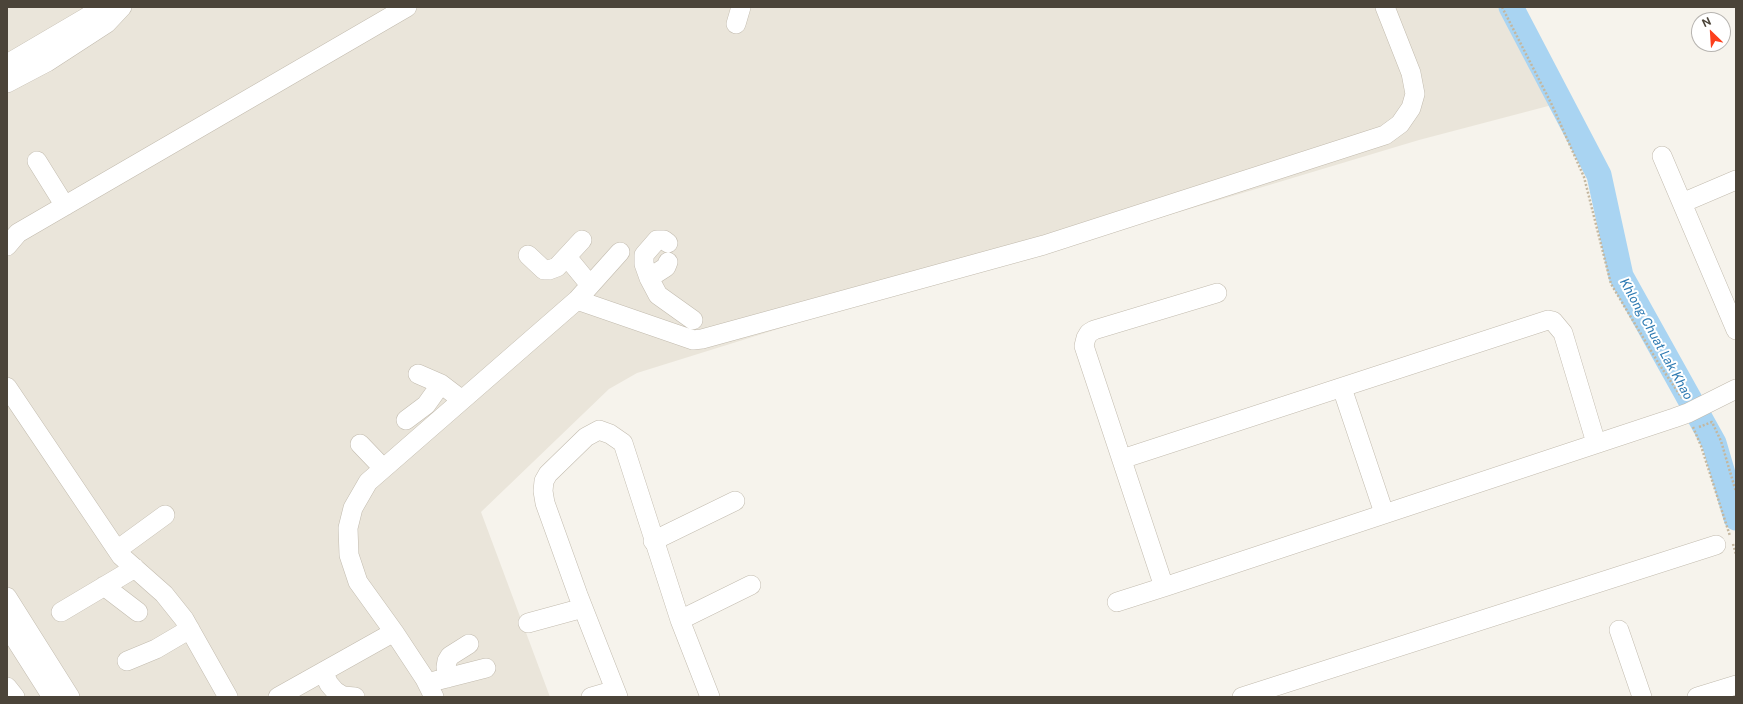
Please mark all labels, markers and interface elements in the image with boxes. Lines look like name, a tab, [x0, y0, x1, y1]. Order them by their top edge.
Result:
north arrow	[1691, 12, 1731, 52]
text: N	[1700, 15, 1713, 29]
water label: Khlong Chuat Lak Khao	[1616, 275, 1696, 403]

